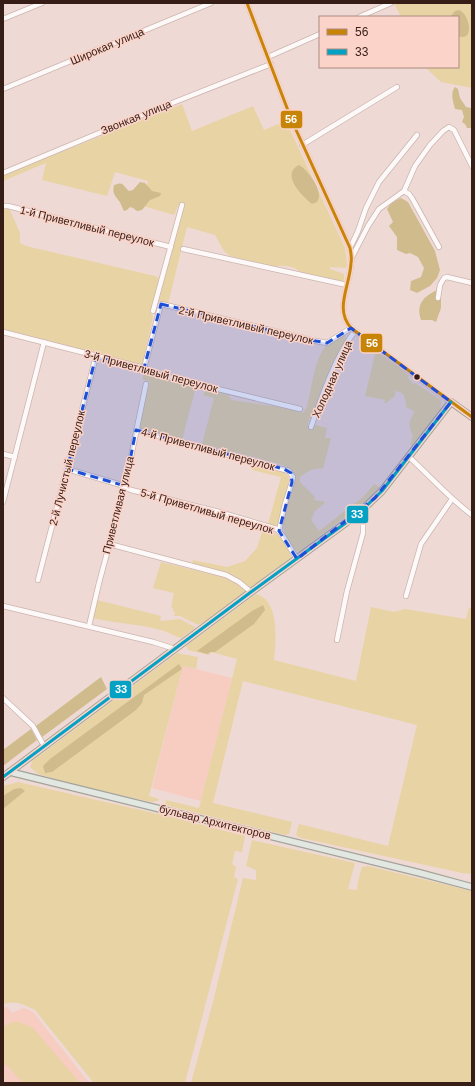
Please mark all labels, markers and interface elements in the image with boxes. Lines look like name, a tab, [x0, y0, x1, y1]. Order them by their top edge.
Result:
legend	[319, 16, 459, 68]
street label: Широкая улица	[68, 25, 146, 67]
text: 56	[355, 25, 369, 39]
text: 33	[355, 45, 369, 59]
street label: Звонкая улица	[99, 97, 174, 137]
line badge: 56	[280, 110, 303, 129]
text: 56	[285, 113, 297, 125]
street label: 1-й Приветливый переулок	[19, 204, 156, 249]
street label: 2-й Приветливый переулок	[177, 304, 315, 346]
line badge: 56	[360, 333, 383, 353]
text: 56	[366, 337, 378, 349]
street label: Холодная улица	[310, 338, 355, 420]
street label: 3-й Приветливый переулок	[83, 347, 219, 395]
unlabelled marker	[412, 372, 422, 382]
street label: 2-й Лучистый переулок	[47, 409, 87, 527]
street label: 4-й Приветливый переулок	[140, 425, 276, 473]
street label: Приветливая улица	[100, 454, 136, 555]
street label: 5-й Приветливый переулок	[139, 486, 275, 536]
line badge: 33	[346, 505, 369, 524]
text: 33	[351, 508, 363, 520]
line badge: 33	[109, 680, 132, 699]
text: 33	[115, 683, 127, 695]
street label: бульвар Архитекторов	[158, 802, 272, 842]

